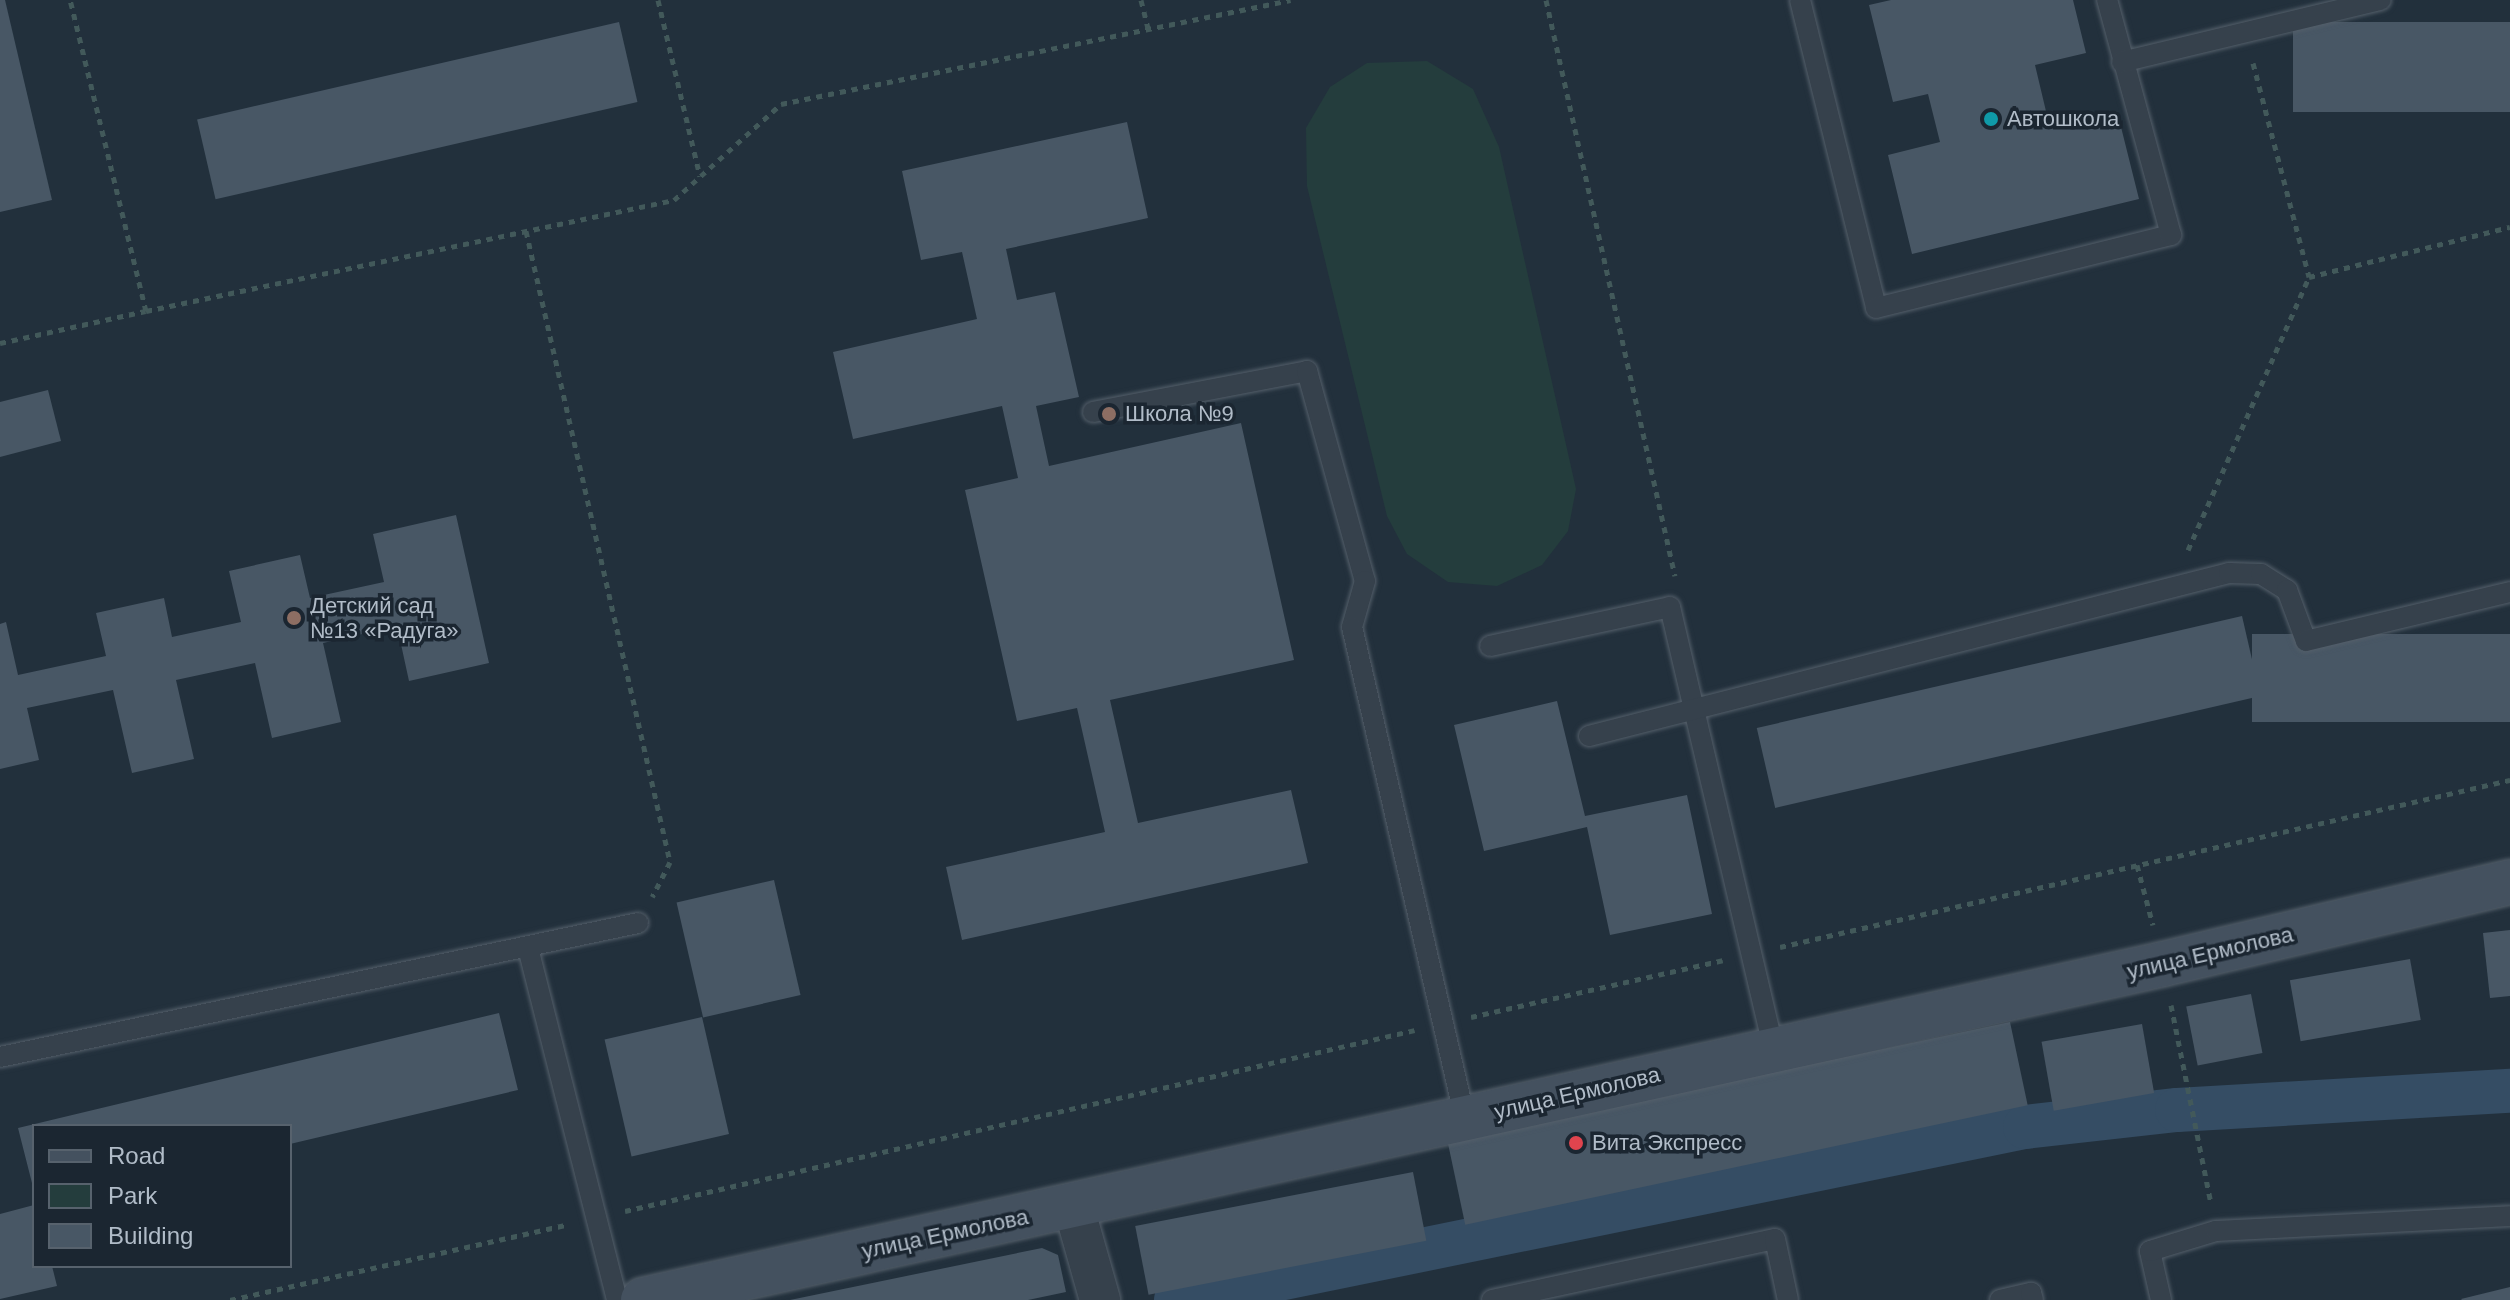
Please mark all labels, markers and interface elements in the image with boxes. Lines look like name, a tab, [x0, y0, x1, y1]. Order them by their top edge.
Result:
place label: Автошкола	[2007, 106, 2119, 132]
marker: Автошкола	[1982, 110, 2000, 128]
place label: Школа №9	[1125, 401, 1234, 427]
marker: Школа №9	[1100, 405, 1118, 423]
place label: Детский сад №13 «Радуга»	[310, 592, 458, 644]
marker: Детский сад №13 «Радуга»	[285, 609, 303, 627]
street label: улица Ермолова	[2125, 921, 2295, 985]
street label: улица Ермолова	[1492, 1061, 1662, 1125]
legend	[32, 1124, 292, 1268]
place label: Вита Экспресс	[1592, 1130, 1742, 1156]
marker: Вита Экспресс	[1567, 1134, 1585, 1152]
text: Road	[108, 1142, 165, 1169]
text: Park	[108, 1182, 157, 1209]
street label: улица Ермолова	[859, 1203, 1031, 1265]
text: Building	[108, 1222, 193, 1249]

